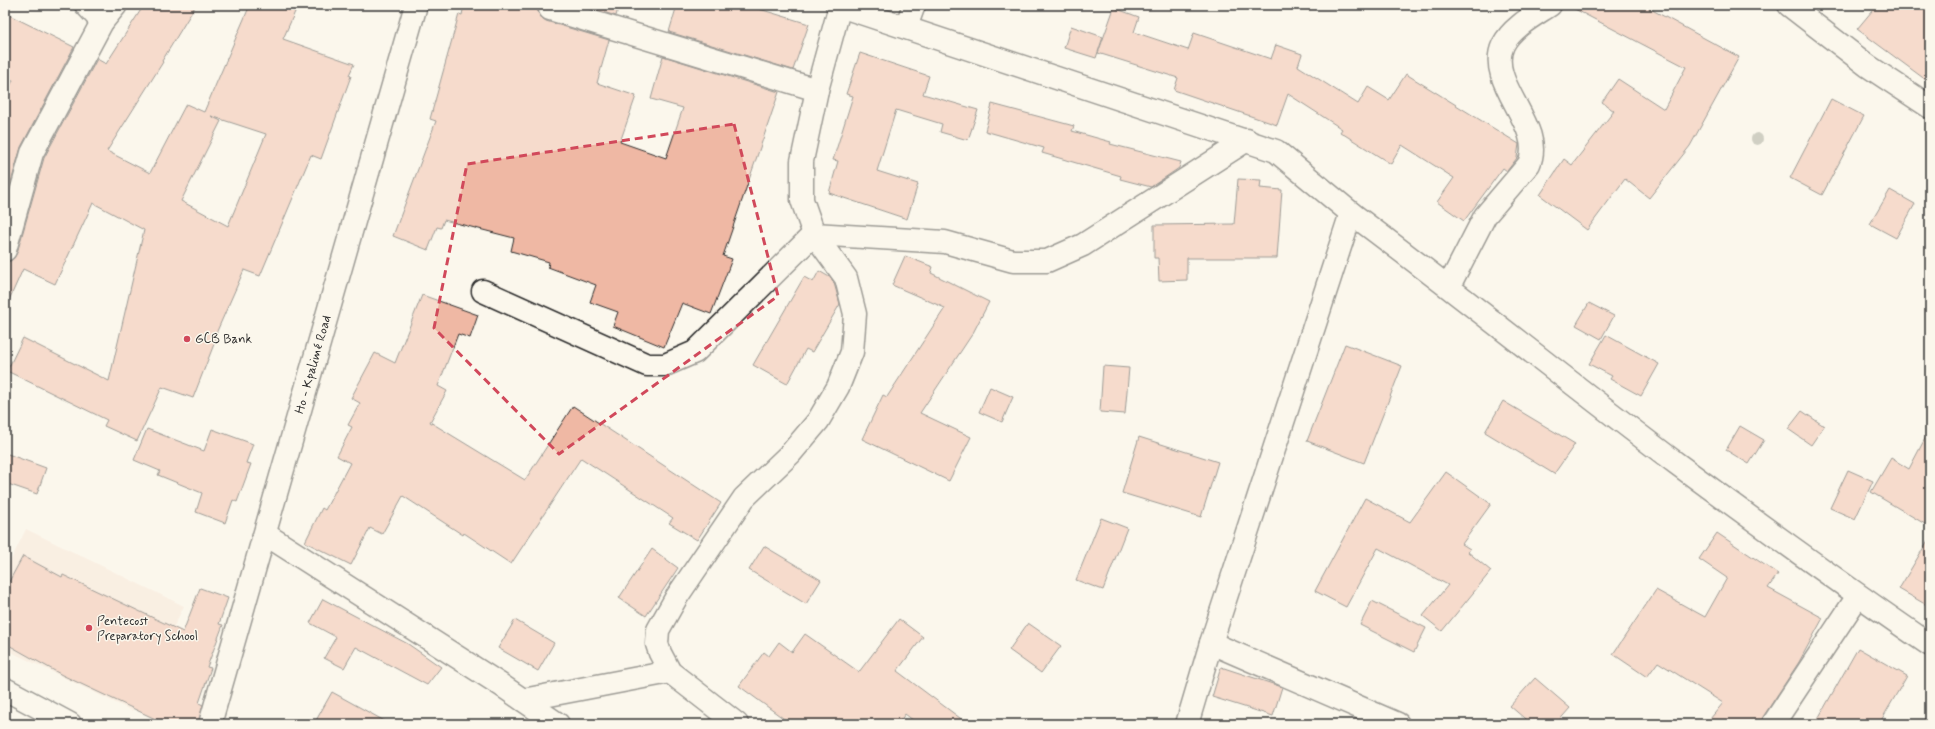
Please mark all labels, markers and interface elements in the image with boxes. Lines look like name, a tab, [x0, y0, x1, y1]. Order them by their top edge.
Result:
street label: Ho - Kpalimé Road	[291, 313, 335, 416]
place label: GCB Bank	[195, 331, 253, 348]
marker: GCB Bank	[182, 334, 192, 344]
place label: Pentecost Preparatory School	[97, 613, 198, 645]
marker: Pentecost Preparatory School	[84, 623, 94, 633]

